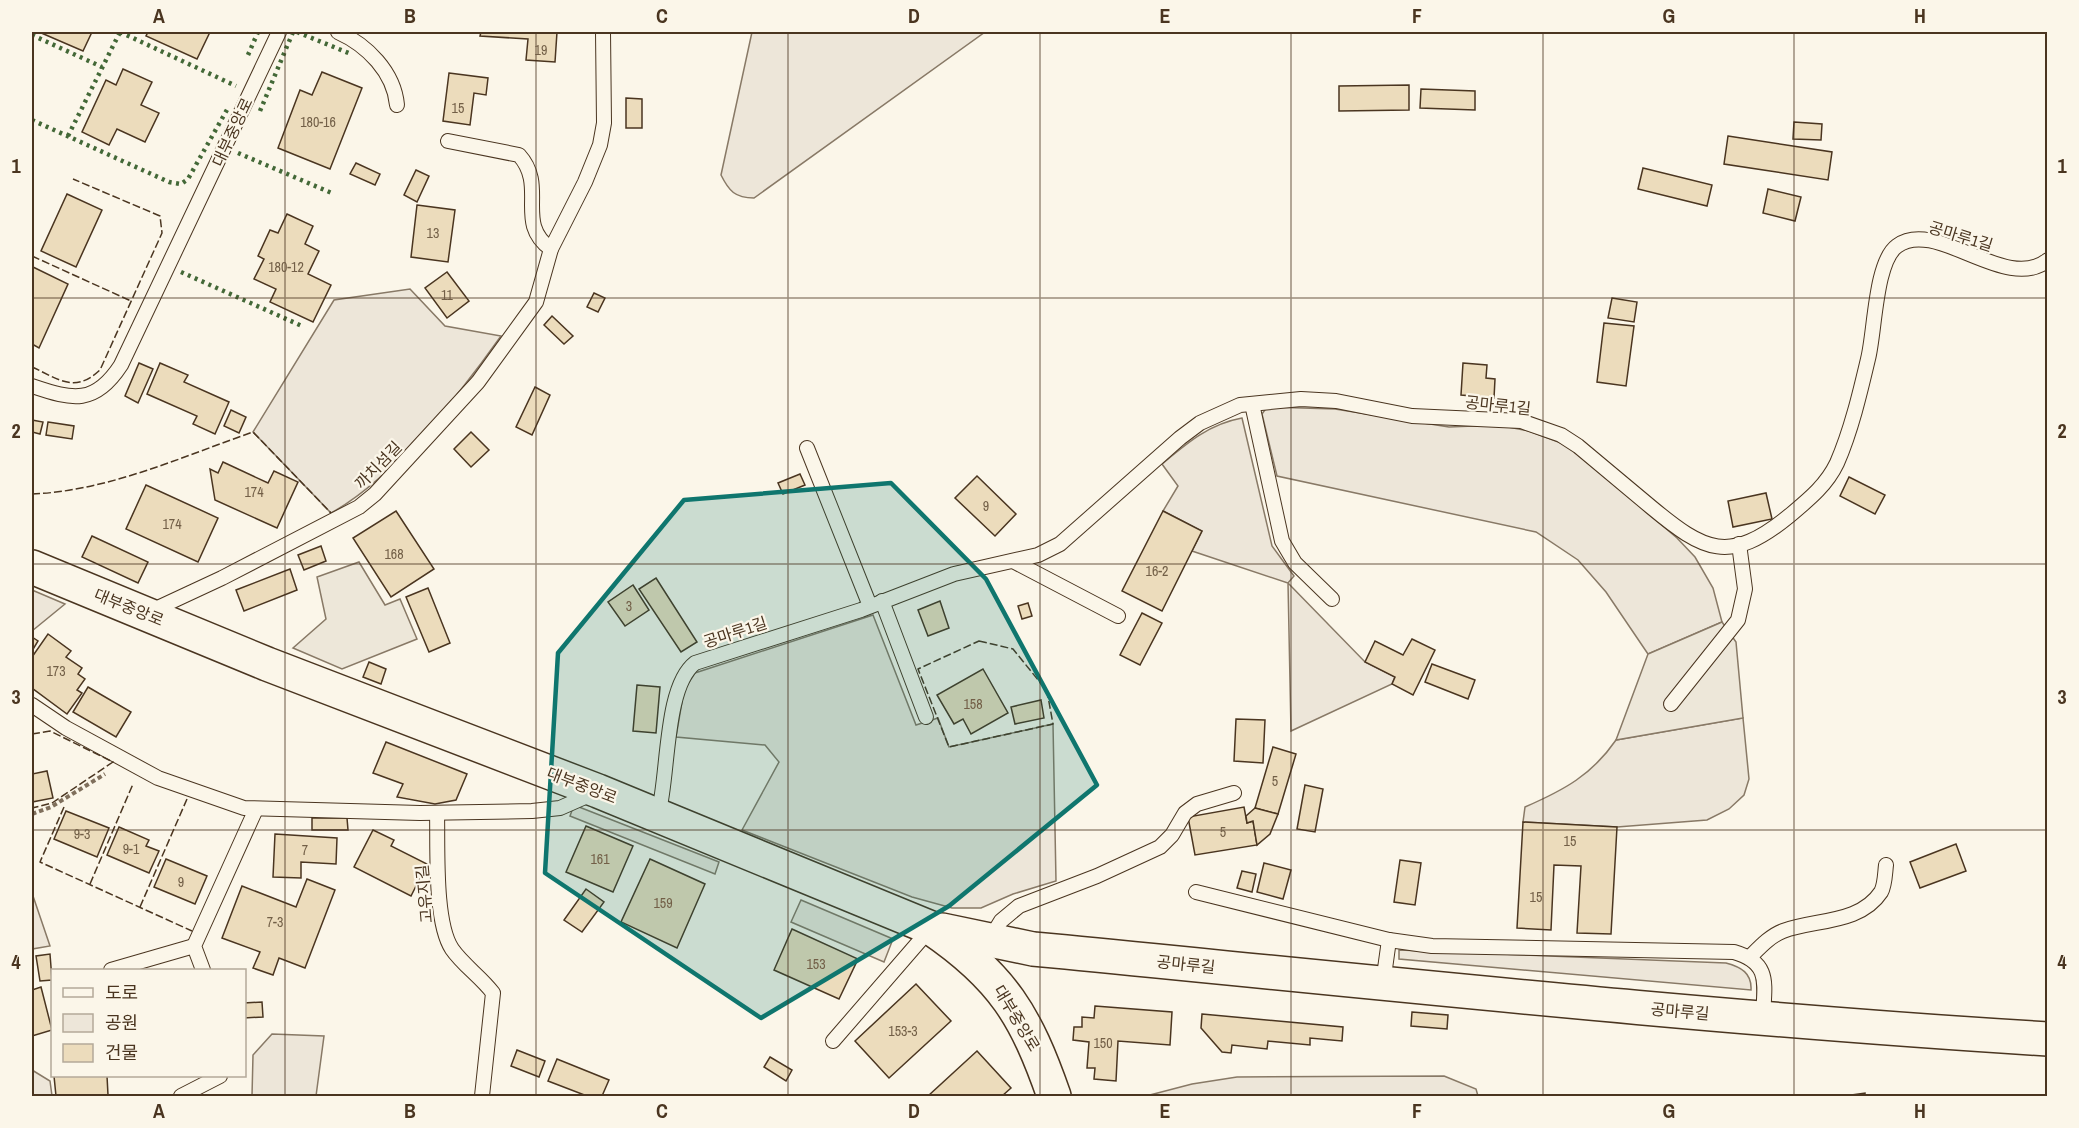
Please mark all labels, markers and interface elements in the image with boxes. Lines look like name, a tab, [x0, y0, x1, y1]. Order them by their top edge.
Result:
text: A	[153, 2, 165, 29]
text: B	[404, 2, 416, 29]
text: C	[656, 2, 668, 29]
text: D	[908, 2, 920, 29]
text: E	[1160, 2, 1171, 29]
text: F	[1412, 2, 1422, 29]
text: G	[1663, 2, 1675, 29]
text: H	[1914, 2, 1926, 29]
house number: 19	[535, 41, 547, 59]
street label: 대부중앙로	[206, 94, 258, 170]
house number: 15	[452, 99, 464, 117]
house number: 180-16	[300, 113, 336, 131]
text: 1	[11, 152, 21, 179]
text: 1	[2057, 152, 2067, 179]
street label: 공마루1길	[1926, 216, 1996, 256]
house number: 13	[427, 224, 439, 242]
house number: 180-12	[268, 258, 304, 276]
house number: 11	[441, 286, 454, 304]
street label: 공마루1길	[1464, 391, 1532, 419]
text: 2	[11, 417, 21, 444]
text: 2	[2057, 417, 2067, 444]
street label: 까치섬길	[350, 436, 406, 494]
house number: 174	[244, 483, 264, 501]
house number: 9	[983, 497, 989, 515]
house number: 174	[162, 515, 182, 533]
house number: 168	[384, 545, 404, 563]
house number: 16-2	[1146, 562, 1168, 580]
street label: 대부중앙로	[91, 583, 167, 631]
house number: 3	[626, 597, 632, 615]
street label: 공마루1길	[700, 611, 770, 653]
house number: 173	[46, 662, 66, 680]
text: 3	[11, 683, 21, 710]
text: 3	[2057, 683, 2067, 710]
house number: 158	[963, 695, 983, 713]
street label: 대부중앙로	[544, 762, 621, 809]
house number: 5	[1272, 772, 1278, 790]
house number: 5	[1220, 823, 1226, 841]
house number: 9-3	[74, 825, 90, 843]
house number: 15	[1564, 832, 1576, 850]
house number: 9-1	[123, 840, 140, 858]
house number: 7	[302, 841, 308, 859]
house number: 161	[590, 850, 610, 868]
street label: 고유지길	[410, 864, 438, 924]
house number: 9	[178, 873, 184, 891]
house number: 15	[1530, 888, 1542, 906]
house number: 159	[653, 894, 673, 912]
house number: 7-3	[267, 913, 283, 931]
text: 4	[11, 948, 21, 975]
text: 4	[2057, 948, 2067, 975]
street label: 공마루길	[1156, 950, 1216, 978]
house number: 153	[806, 955, 826, 973]
legend	[51, 969, 246, 1077]
text: 도로	[105, 980, 138, 1005]
street label: 대부중앙로	[989, 981, 1046, 1055]
street label: 공마루길	[1650, 997, 1710, 1025]
text: 공원	[105, 1010, 138, 1035]
house number: 153-3	[888, 1022, 918, 1040]
house number: 150	[1093, 1034, 1113, 1052]
text: 건물	[105, 1040, 138, 1065]
text: A	[153, 1097, 165, 1124]
text: B	[404, 1097, 416, 1124]
text: C	[656, 1097, 668, 1124]
text: D	[908, 1097, 920, 1124]
text: E	[1160, 1097, 1171, 1124]
text: F	[1412, 1097, 1422, 1124]
text: G	[1663, 1097, 1675, 1124]
text: H	[1914, 1097, 1926, 1124]

